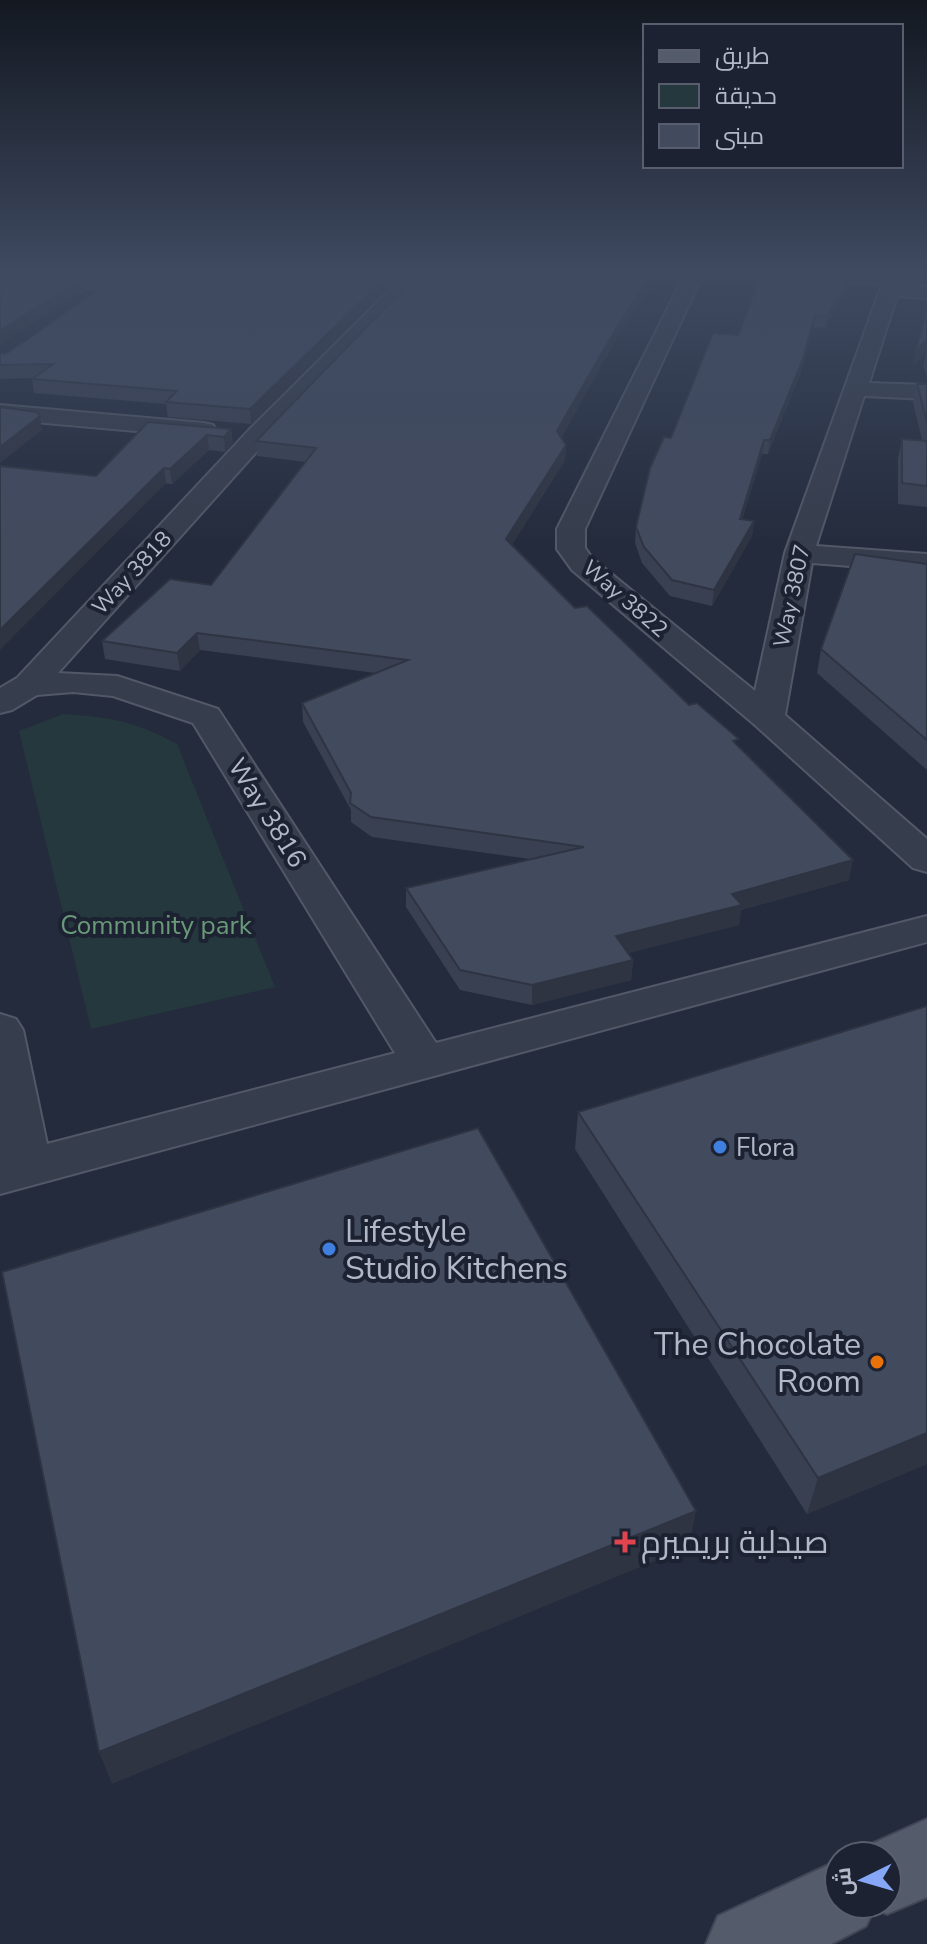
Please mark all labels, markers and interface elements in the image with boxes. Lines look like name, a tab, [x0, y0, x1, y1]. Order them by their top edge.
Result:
legend	[643, 24, 903, 168]
text: طريق	[715, 40, 770, 72]
text: حديقة	[715, 80, 777, 112]
text: مبنى	[715, 120, 764, 152]
street label: Way 3818	[85, 525, 179, 621]
street label: Way 3807	[766, 542, 818, 650]
street label: Way 3822	[576, 553, 674, 645]
street label: Way 3816	[220, 751, 314, 875]
park label: Community park	[60, 908, 253, 943]
place label: Flora	[736, 1130, 795, 1165]
marker: Flora	[711, 1138, 729, 1156]
place label: Lifestyle Studio Kitchens	[345, 1210, 568, 1290]
marker: Lifestyle Studio Kitchens	[320, 1240, 338, 1258]
place label: The Chocolate Room	[654, 1323, 861, 1403]
marker: The Chocolate Room	[868, 1353, 886, 1371]
place label: صيدلية بريميرم	[641, 1521, 829, 1564]
marker: صيدلية بريميرم	[616, 1533, 634, 1551]
north arrow	[823, 1840, 903, 1920]
text: ش	[828, 1866, 860, 1897]

